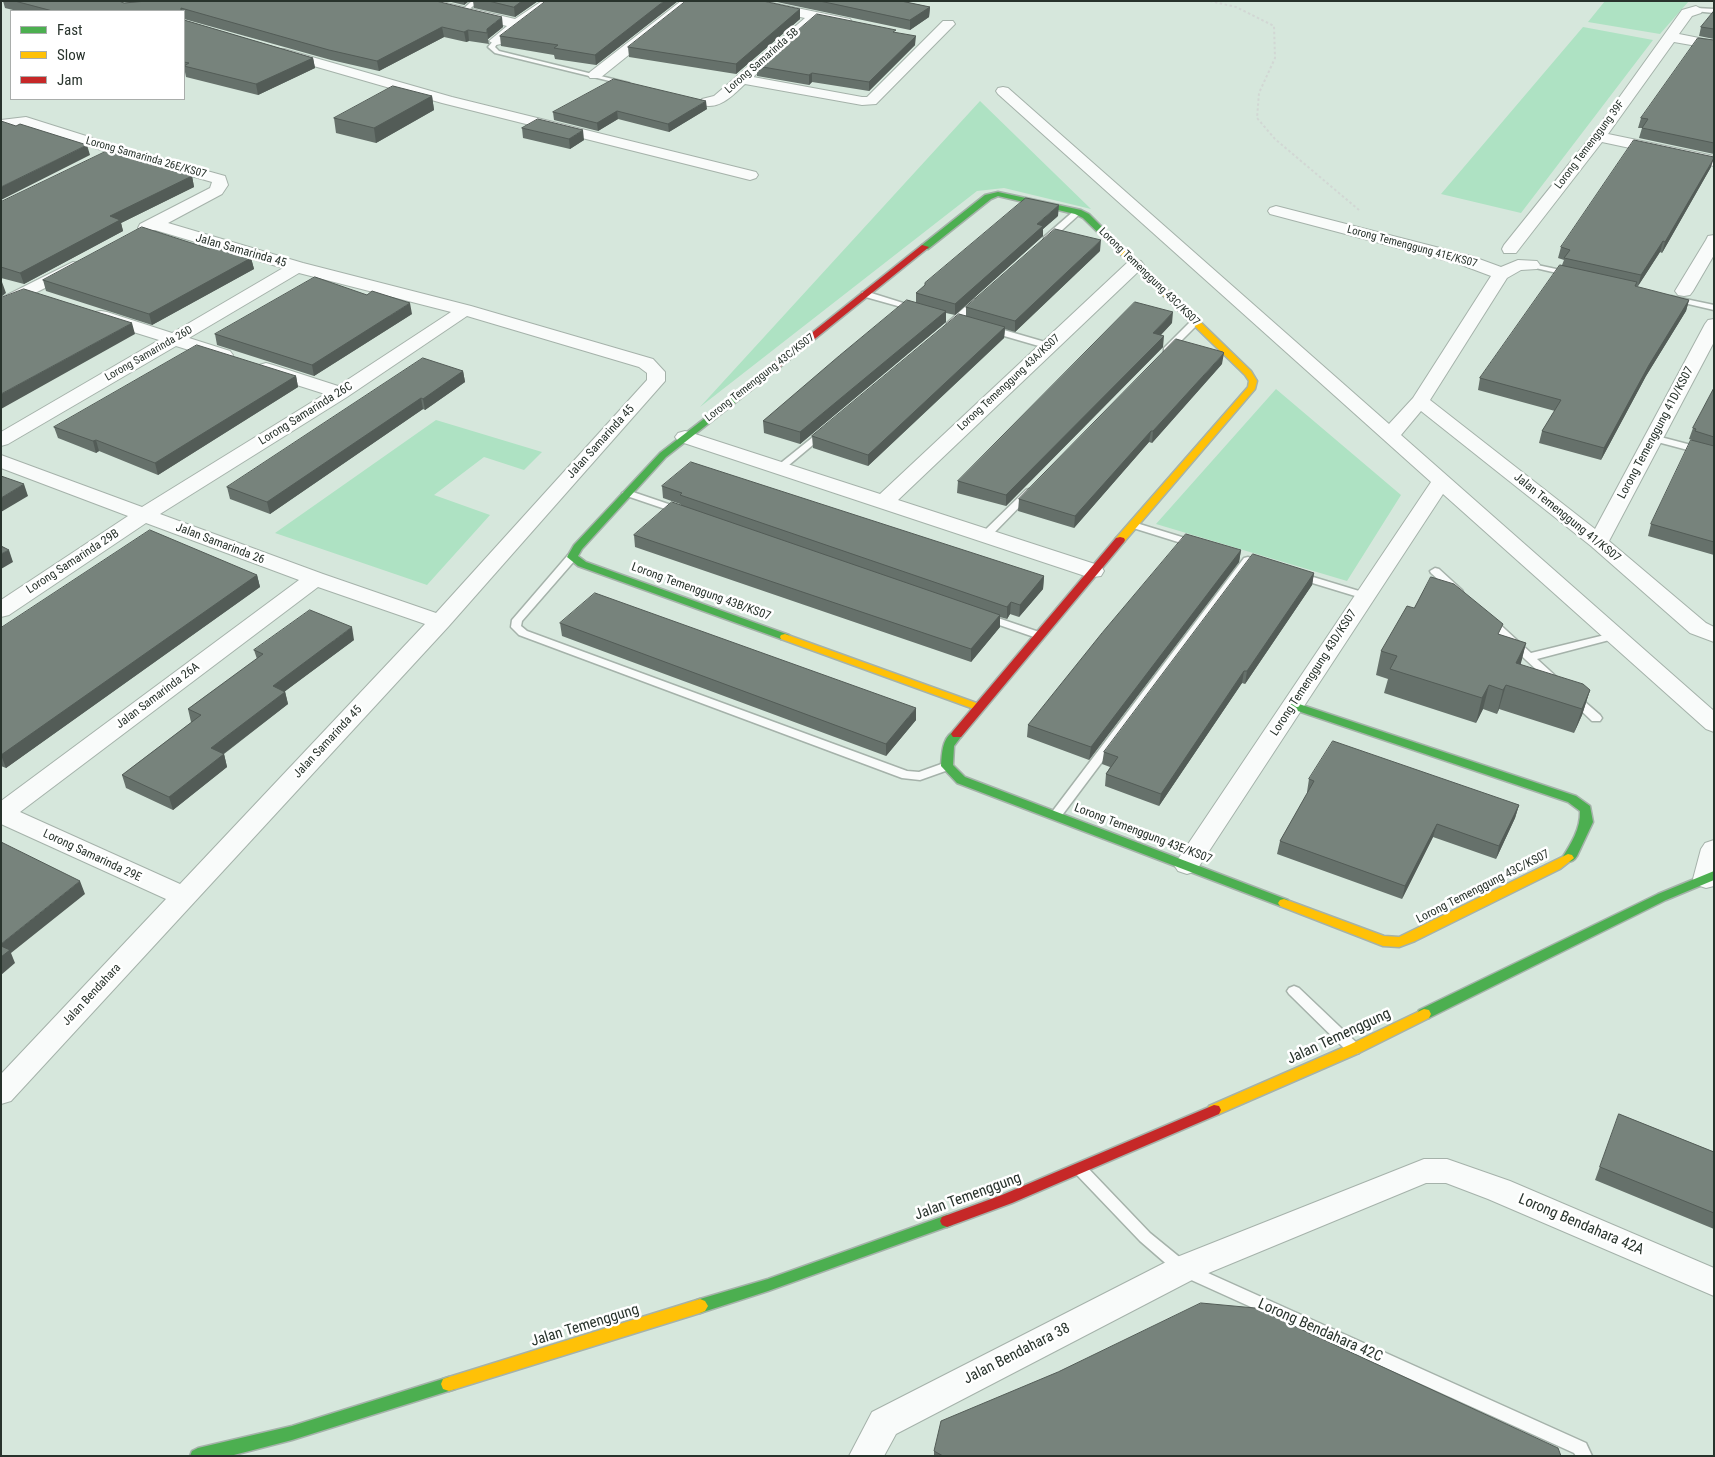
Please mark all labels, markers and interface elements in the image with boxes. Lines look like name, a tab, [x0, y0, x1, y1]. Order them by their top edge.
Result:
legend	[10, 10, 185, 100]
text: Fast	[57, 21, 82, 39]
street label: Lorong Samarinda 5B	[722, 25, 802, 97]
text: Slow	[57, 46, 86, 64]
text: Jam	[57, 71, 83, 89]
street label: Lorong Temenggung 39F	[1552, 98, 1628, 192]
street label: Lorong Samarinda 26E/KS07	[84, 134, 208, 182]
street label: Lorong Temenggung 41E/KS07	[1345, 223, 1479, 271]
street label: Lorong Temenggung 43C/KS07	[1096, 225, 1202, 329]
street label: Jalan Samarinda 45	[194, 231, 288, 271]
street label: Lorong Samarinda 26D	[103, 324, 195, 384]
street label: Lorong Temenggung 43C/KS07	[703, 331, 817, 425]
street label: Lorong Temenggung 43A/KS07	[955, 332, 1063, 434]
street label: Lorong Temenggung 41D/KS07	[1615, 365, 1697, 501]
street label: Lorong Samarinda 26C	[256, 379, 356, 449]
street label: Jalan Samarinda 45	[564, 402, 638, 482]
street label: Jalan Temenggung 41/KS07	[1511, 470, 1623, 566]
street label: Jalan Samarinda 26	[174, 520, 266, 568]
street label: Lorong Samarinda 29B	[24, 527, 122, 597]
street label: Lorong Temenggung 43B/KS07	[629, 560, 773, 624]
street label: Lorong Temenggung 43D/KS07	[1268, 607, 1360, 739]
street label: Jalan Samarinda 26A	[113, 660, 203, 732]
street label: Jalan Samarinda 45	[291, 703, 365, 781]
street label: Lorong Temenggung 43E/KS07	[1072, 801, 1214, 867]
street label: Lorong Samarinda 29E	[40, 827, 144, 885]
street label: Lorong Temenggung 43C/KS07	[1414, 847, 1552, 927]
street label: Jalan Bendahara	[60, 961, 124, 1029]
street label: Jalan Temenggung	[1284, 1005, 1394, 1069]
street label: Jalan Temenggung	[912, 1169, 1024, 1225]
street label: Lorong Bendahara 42A	[1516, 1190, 1646, 1260]
street label: Lorong Bendahara 42C	[1255, 1295, 1385, 1367]
street label: Jalan Temenggung	[529, 1301, 641, 1351]
street label: Jalan Bendahara 38	[961, 1319, 1073, 1389]

